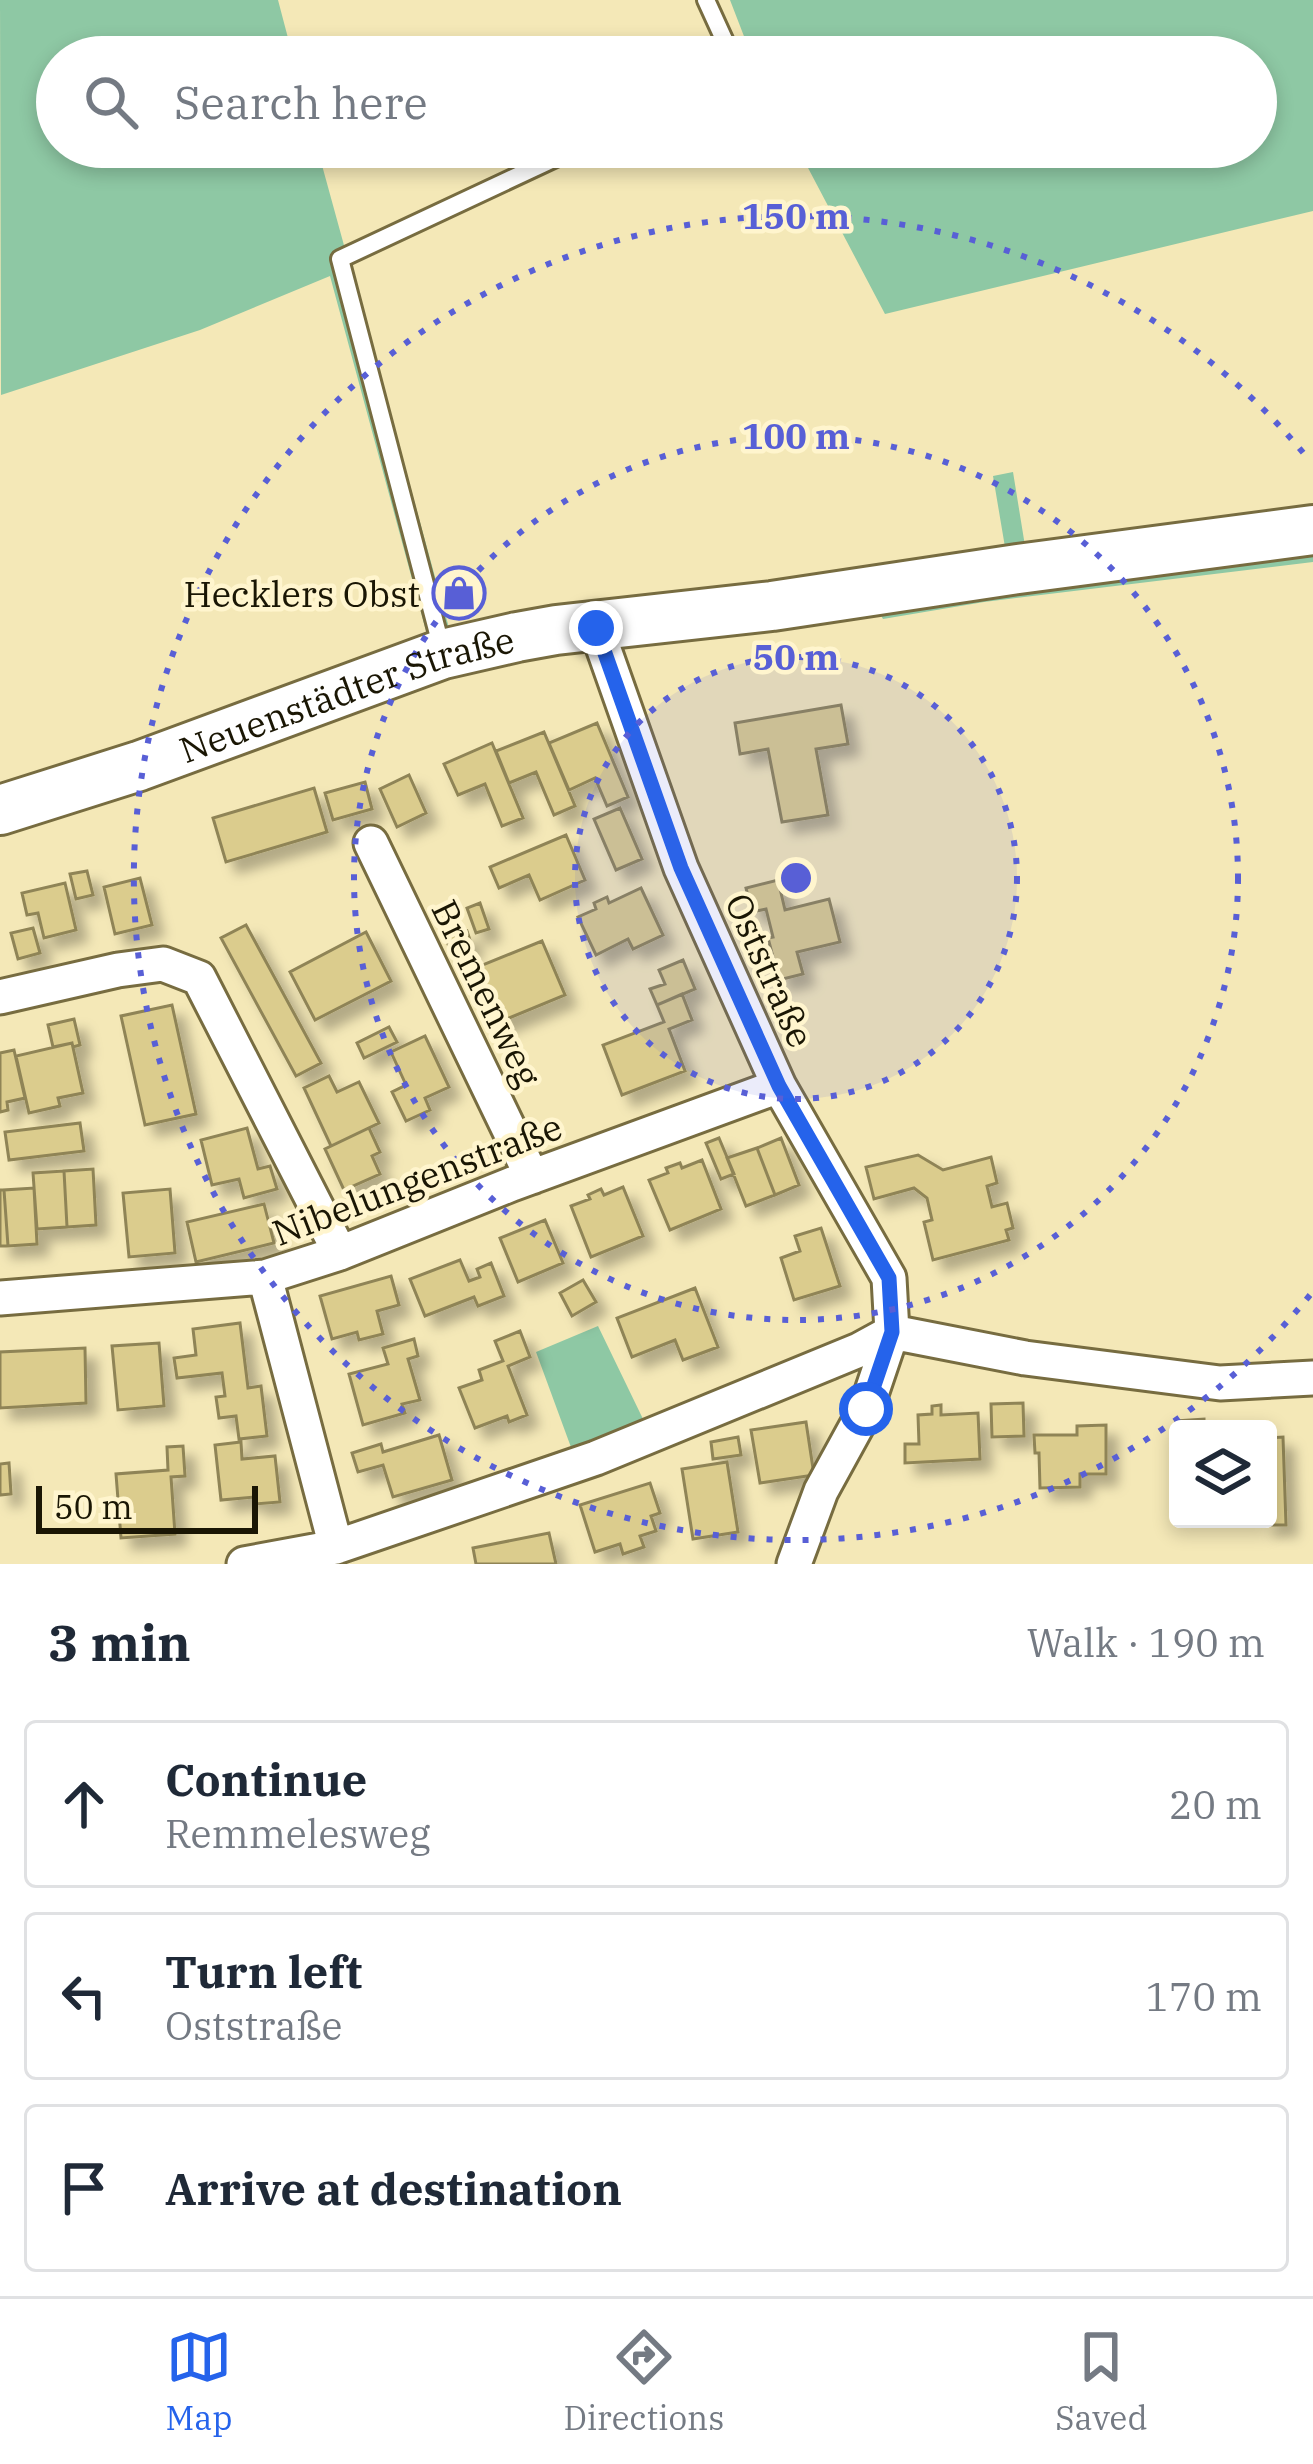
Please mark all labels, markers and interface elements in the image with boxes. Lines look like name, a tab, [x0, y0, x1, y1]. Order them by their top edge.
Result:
search box	[36, 36, 1277, 168]
icon: search	[78, 69, 144, 135]
text: Search here	[174, 73, 428, 131]
text: 150 m	[742, 192, 850, 239]
text: 100 m	[742, 412, 850, 459]
shop icon: Hecklers Obst	[431, 565, 487, 621]
place label: Hecklers Obst	[183, 570, 420, 617]
route end	[569, 601, 623, 655]
street label: Neuenstädter Straße	[173, 615, 518, 773]
text: 50 m	[753, 633, 839, 680]
centre of rings	[775, 857, 817, 899]
street label: Oststraße	[715, 886, 825, 1054]
street label: Bremenweg	[422, 892, 552, 1094]
street label: Nibelungenstraße	[266, 1102, 568, 1256]
route start	[839, 1382, 893, 1436]
map controls	[1169, 1420, 1277, 1528]
button: layers	[1169, 1420, 1277, 1528]
scale bar	[36, 1480, 258, 1533]
text: 50 m	[54, 1485, 133, 1528]
text: 3 min	[48, 1609, 191, 1675]
text: Walk · 190 m	[1027, 1617, 1265, 1668]
text: Continue	[165, 1750, 367, 1808]
icon: ahead	[51, 1771, 117, 1837]
text: 20 m	[1169, 1779, 1262, 1830]
text: Remmelesweg	[165, 1808, 430, 1859]
text: Turn left	[165, 1942, 362, 2000]
icon: left	[51, 1963, 117, 2029]
text: 170 m	[1146, 1971, 1262, 2022]
text: Oststraße	[165, 2000, 342, 2051]
icon: arrive	[51, 2155, 117, 2221]
text: Arrive at destination	[165, 2159, 622, 2217]
tab: Map	[165, 2324, 232, 2439]
tab: Directions	[563, 2324, 724, 2439]
tab: Saved	[1055, 2324, 1148, 2439]

